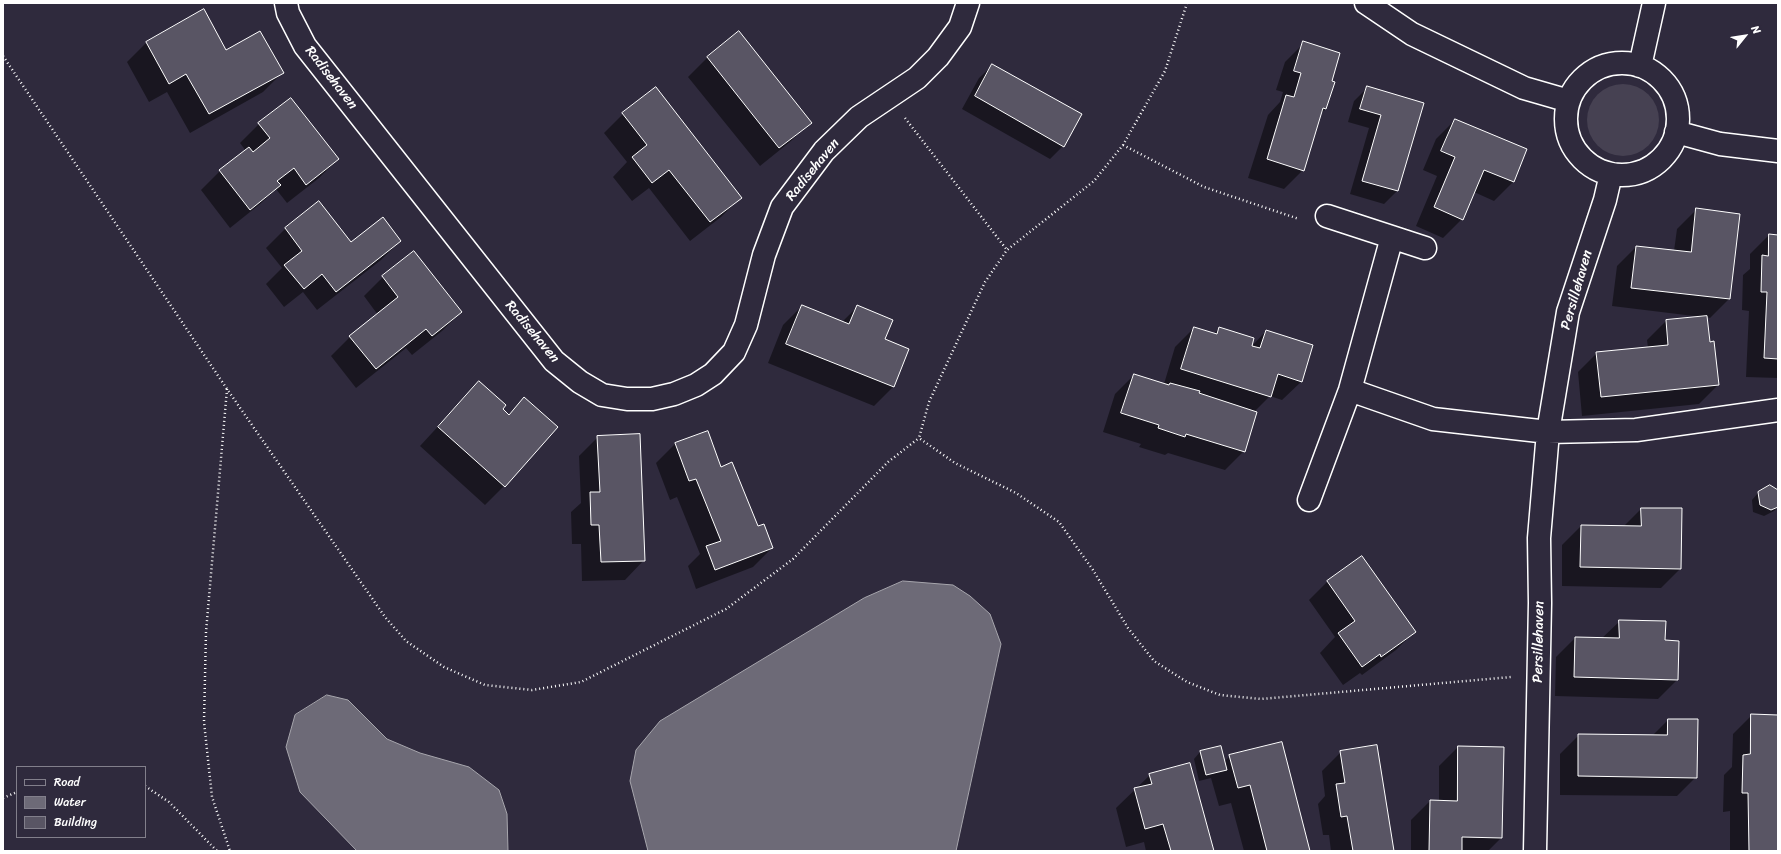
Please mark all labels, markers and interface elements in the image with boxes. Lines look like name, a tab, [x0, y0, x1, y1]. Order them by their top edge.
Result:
north arrow	[1725, 16, 1765, 56]
text: N	[1746, 22, 1766, 38]
street label: Radisehaven	[301, 43, 361, 113]
street label: Radisehaven	[783, 135, 843, 205]
street label: Persillehaven	[1558, 248, 1596, 332]
street label: Radisehaven	[501, 298, 563, 366]
street label: Persillehaven	[1530, 601, 1548, 683]
legend	[16, 766, 146, 838]
text: Road	[54, 771, 80, 793]
text: Water	[54, 791, 86, 813]
text: Building	[54, 811, 97, 833]

